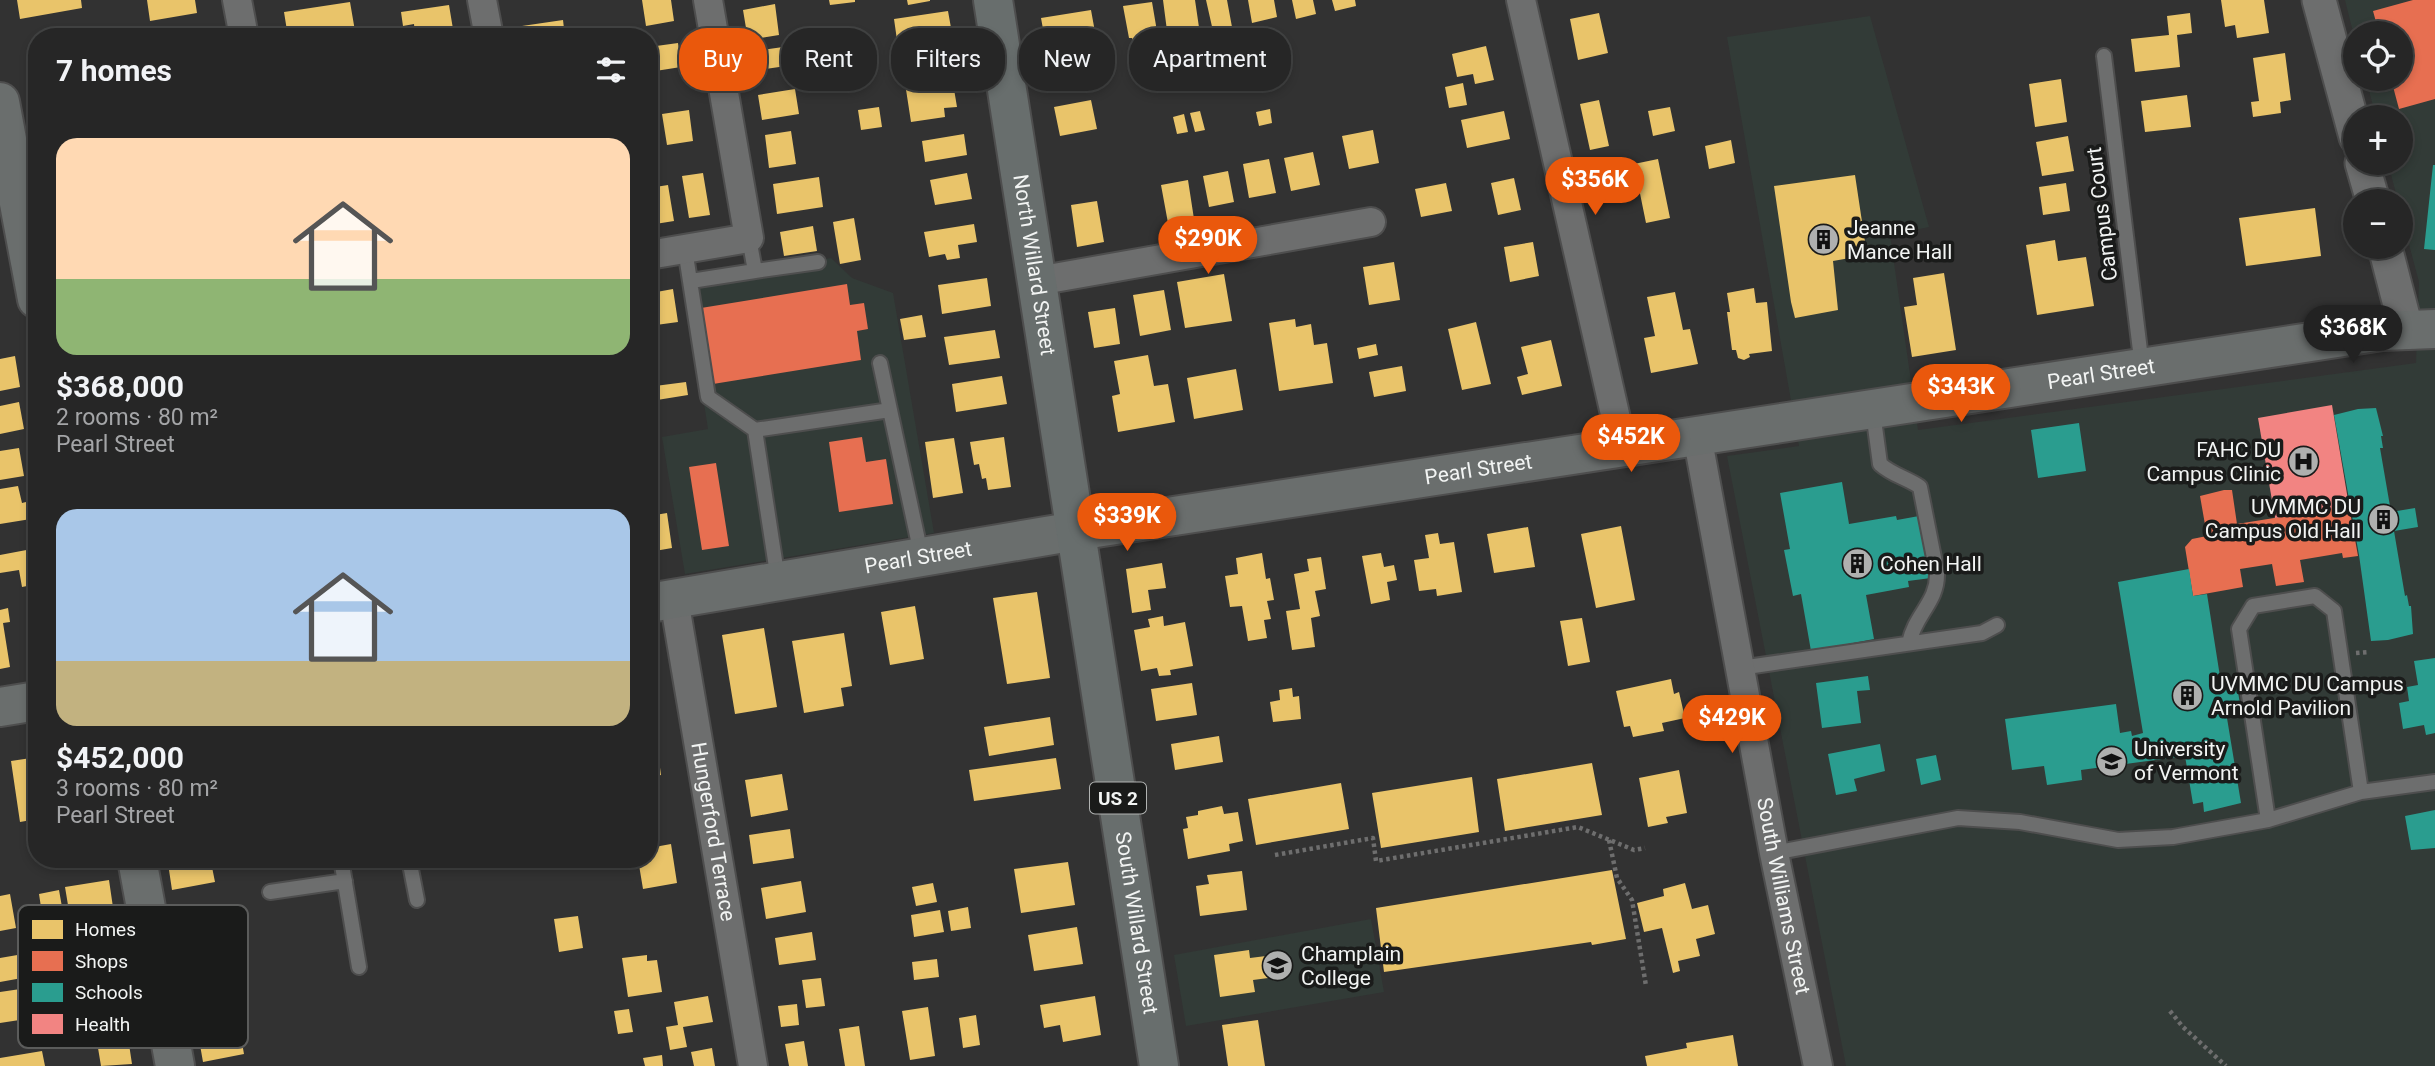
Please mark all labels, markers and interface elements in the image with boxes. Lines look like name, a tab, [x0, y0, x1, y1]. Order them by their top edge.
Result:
map controls	[2343, 21, 2413, 259]
button: locate	[2343, 21, 2413, 91]
chip: Buy	[679, 28, 767, 91]
chip: Rent	[781, 28, 877, 91]
chip: Filters	[891, 28, 1005, 91]
chip: New	[1019, 28, 1115, 91]
chip: Apartment	[1129, 28, 1291, 91]
icon: filters	[592, 51, 630, 89]
text: 7 homes	[56, 53, 172, 88]
button: +	[2343, 105, 2413, 175]
street label: Campus Court	[2082, 146, 2122, 282]
pin: $356K	[1546, 158, 1644, 217]
text: $356K	[1561, 166, 1629, 193]
street label: North Willard Street	[1008, 173, 1060, 357]
icon: home	[280, 183, 406, 309]
button: −	[2343, 189, 2413, 259]
pin: $290K	[1159, 216, 1257, 276]
place label: Jeanne Mance Hall	[1847, 216, 1952, 264]
building icon: Jeanne Mance Hall	[1807, 223, 1841, 257]
text: $290K	[1174, 225, 1242, 252]
pin: $368K	[2304, 306, 2402, 365]
text: $368K	[2319, 314, 2387, 341]
street label: Pearl Street	[2046, 354, 2157, 394]
pin: $343K	[1912, 364, 2010, 424]
text: $368,000	[56, 369, 184, 404]
text: $343K	[1927, 373, 1995, 400]
text: 2 rooms · 80 m²	[56, 404, 218, 431]
pin: $452K	[1582, 414, 1680, 474]
text: $452K	[1597, 423, 1665, 450]
text: Pearl Street	[56, 431, 175, 458]
place label: FAHC DU Campus Clinic	[2146, 438, 2281, 486]
hospital icon: FAHC DU Campus Clinic	[2287, 445, 2321, 479]
street label: Pearl Street	[1423, 449, 1534, 489]
pin: $339K	[1078, 494, 1176, 553]
place label: UVMMC DU Campus Old Hall	[2205, 495, 2361, 543]
text: $339K	[1093, 502, 1161, 529]
building icon: UVMMC DU Campus Old Hall	[2367, 502, 2401, 536]
street label: Pearl Street	[863, 537, 974, 578]
building icon: Cohen Hall	[1840, 547, 1874, 581]
place label: Cohen Hall	[1880, 552, 1982, 576]
icon: home	[280, 554, 406, 680]
place label: UVMMC DU Campus Arnold Pavilion	[2211, 672, 2404, 720]
building icon: UVMMC DU Campus Arnold Pavilion	[2171, 679, 2205, 713]
pin: $429K	[1683, 696, 1781, 755]
text: $429K	[1698, 704, 1766, 731]
place label: University of Vermont	[2134, 737, 2239, 785]
text: $452,000	[56, 740, 184, 775]
street label: Hungerford Terrace	[686, 740, 740, 923]
school or university icon: University of Vermont	[2094, 744, 2128, 778]
text: 3 rooms · 80 m²	[56, 775, 218, 802]
road number: US 2	[1090, 782, 1146, 814]
street label: South Williams Street	[1752, 796, 1815, 997]
text: Pearl Street	[56, 802, 175, 829]
street label: South Willard Street	[1111, 830, 1163, 1016]
legend	[18, 905, 248, 1048]
text: Homes	[75, 918, 136, 941]
place label: Champlain College	[1301, 942, 1401, 990]
school or university icon: Champlain College	[1261, 949, 1295, 983]
text: Shops	[75, 950, 128, 973]
text: Schools	[75, 981, 143, 1004]
text: Health	[75, 1013, 130, 1036]

